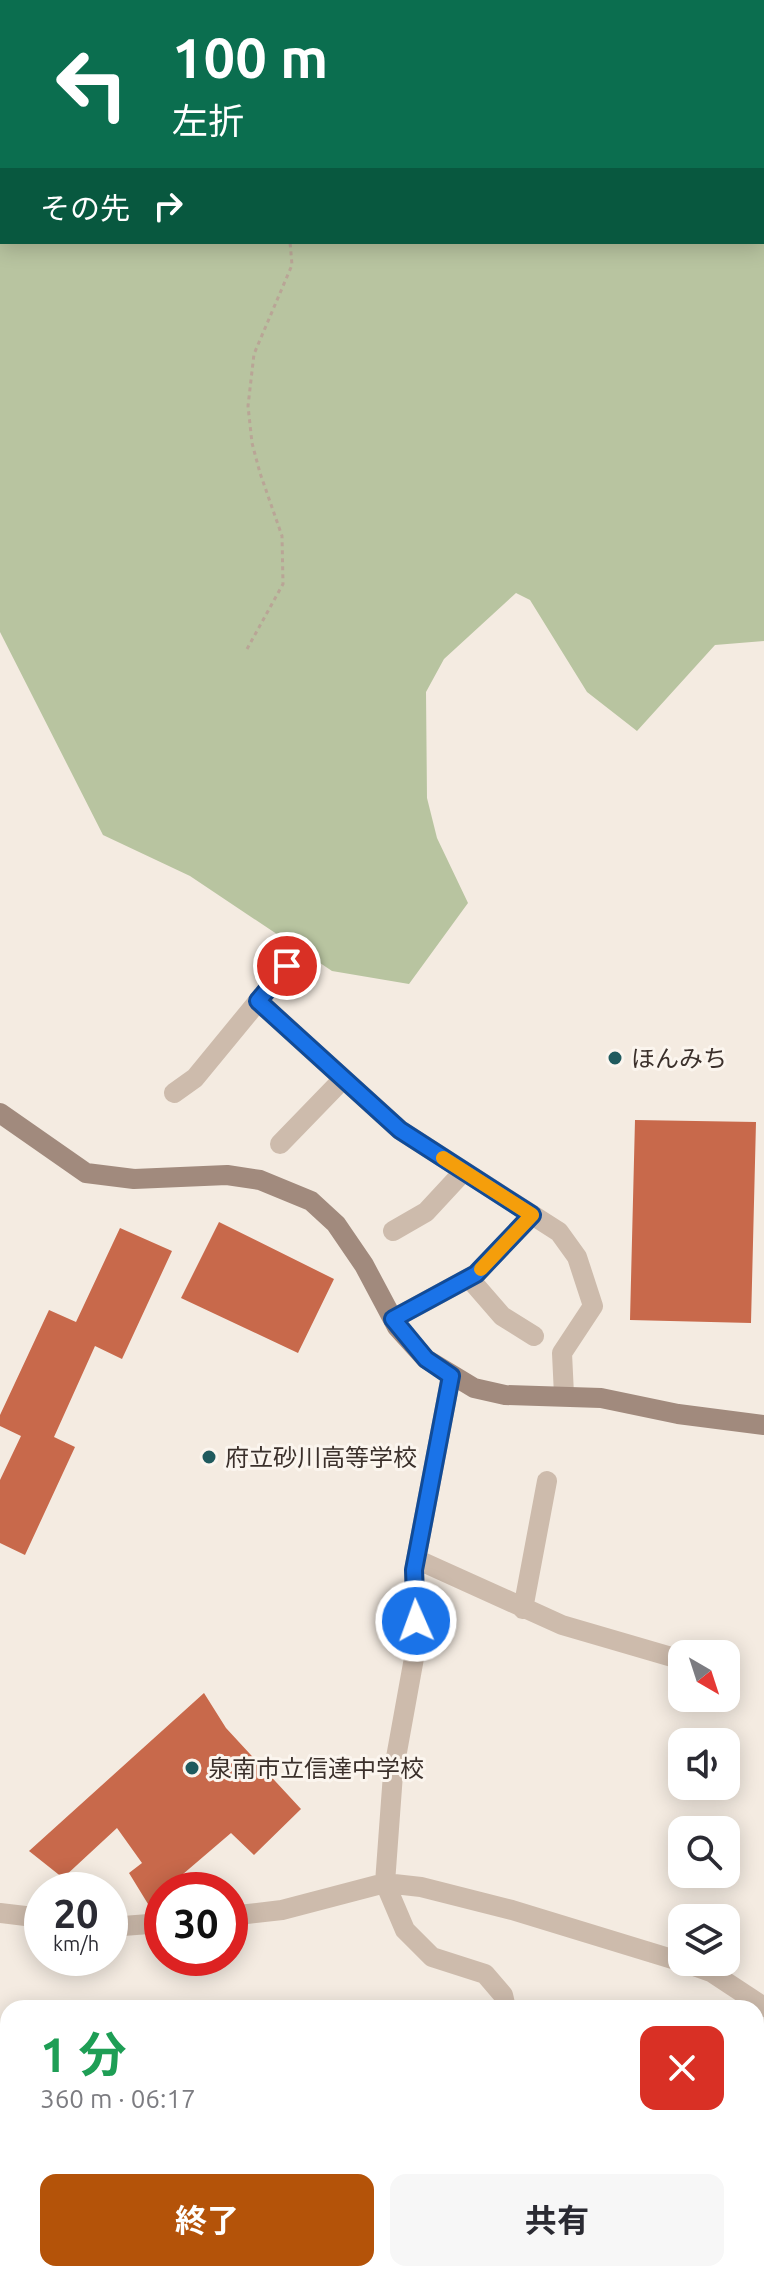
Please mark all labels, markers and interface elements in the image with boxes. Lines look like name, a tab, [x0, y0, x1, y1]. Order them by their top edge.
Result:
text: 100 m	[172, 26, 328, 89]
icon: left	[40, 32, 144, 136]
text: 左折	[172, 100, 244, 141]
icon: right	[146, 184, 190, 228]
text: その先	[40, 191, 130, 225]
pin	[253, 932, 321, 1000]
icon: arrive	[265, 944, 309, 988]
place label: ほんみち	[631, 1045, 727, 1072]
marker: ほんみち	[606, 1049, 624, 1067]
place label: 府立砂川高等学校	[225, 1444, 417, 1471]
marker: 府立砂川高等学校	[200, 1448, 218, 1466]
position arrow	[374, 1579, 458, 1663]
north arrow	[668, 1640, 740, 1712]
map controls	[668, 1640, 740, 1976]
button: sound	[668, 1728, 740, 1800]
place label: 泉南市立信達中学校	[208, 1755, 424, 1782]
marker: 泉南市立信達中学校	[183, 1759, 201, 1777]
button: search	[668, 1816, 740, 1888]
speed limit sign: 30	[144, 1872, 248, 1976]
text: 20	[53, 1891, 99, 1936]
button: layers	[668, 1904, 740, 1976]
text: km/h	[53, 1932, 99, 1955]
button: close	[640, 2026, 724, 2110]
text: 1 分	[40, 2027, 126, 2081]
text: 360 m · 06:17	[40, 2084, 196, 2113]
button: 終了	[40, 2174, 374, 2266]
button: 共有	[390, 2174, 724, 2266]

